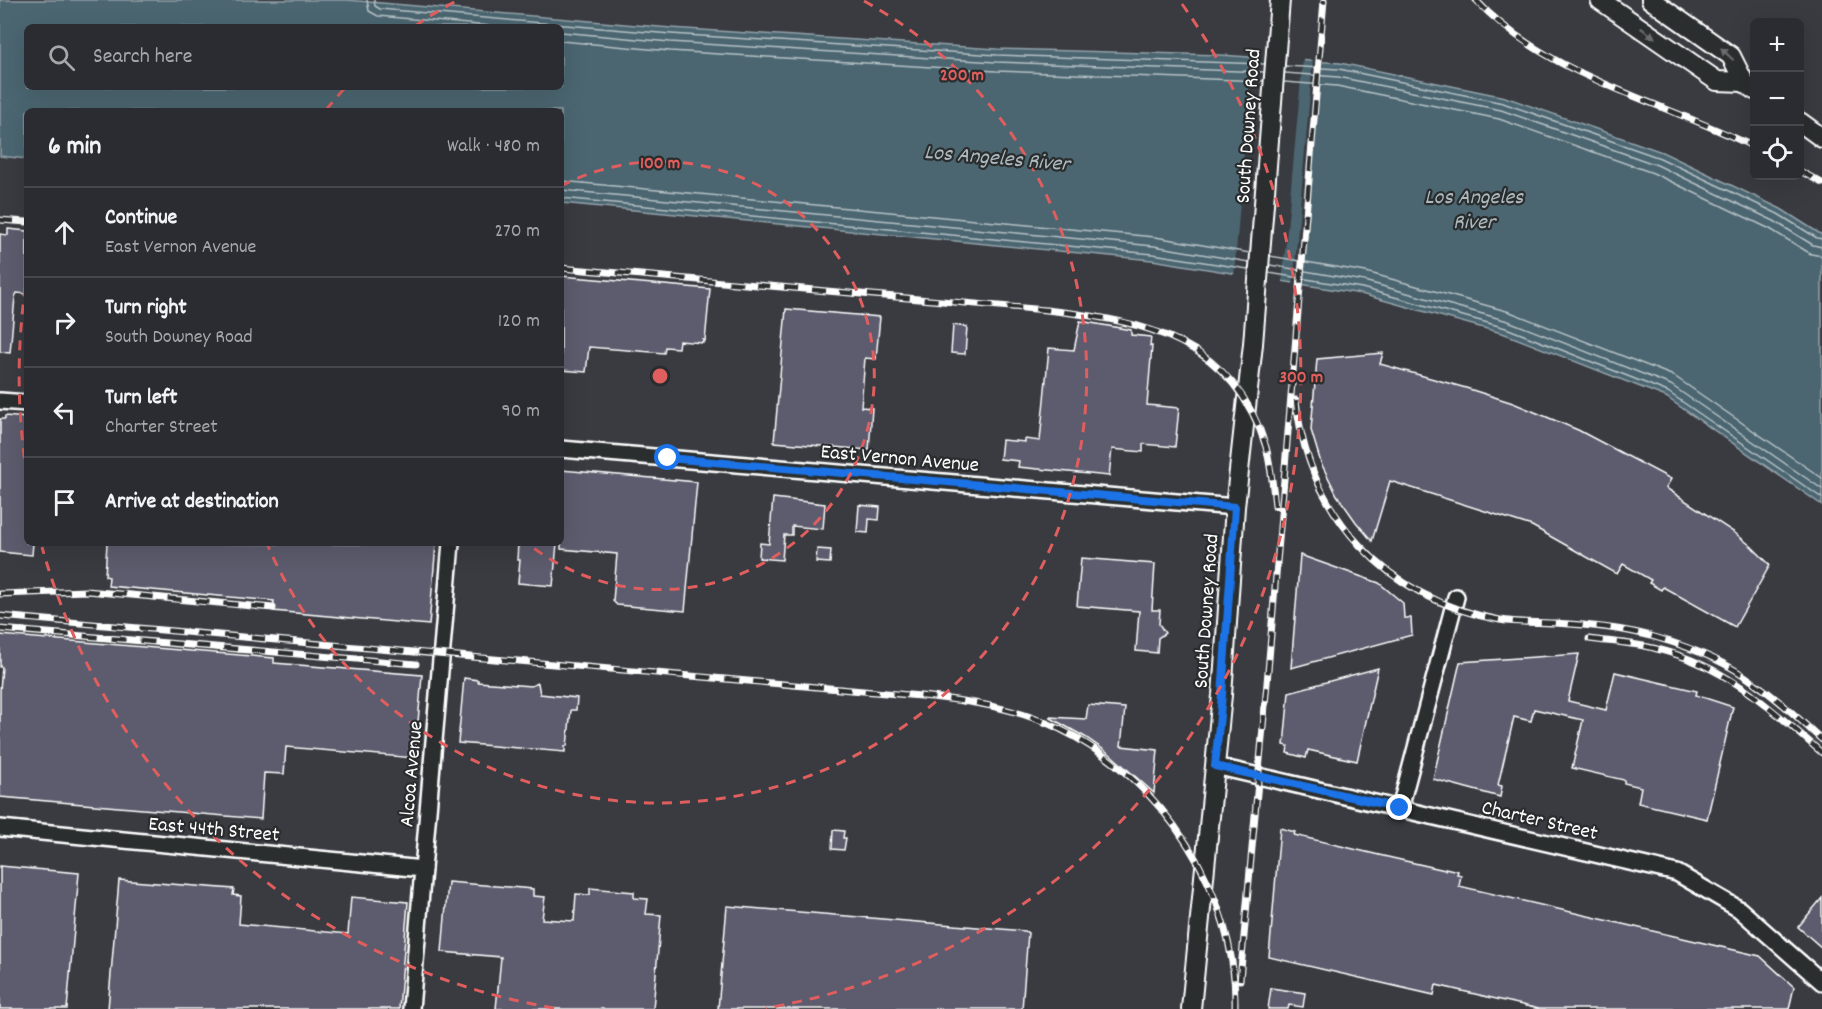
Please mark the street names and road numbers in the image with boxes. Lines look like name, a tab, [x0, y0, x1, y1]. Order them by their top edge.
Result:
street label: South Downey Road	[1230, 48, 1270, 205]
street label: East Vernon Avenue	[819, 438, 980, 482]
street label: South Downey Road	[1188, 533, 1228, 690]
street label: Alcoa Avenue	[393, 720, 433, 829]
street label: Charter Street	[1478, 794, 1601, 850]
street label: East 44th Street	[147, 810, 281, 852]

